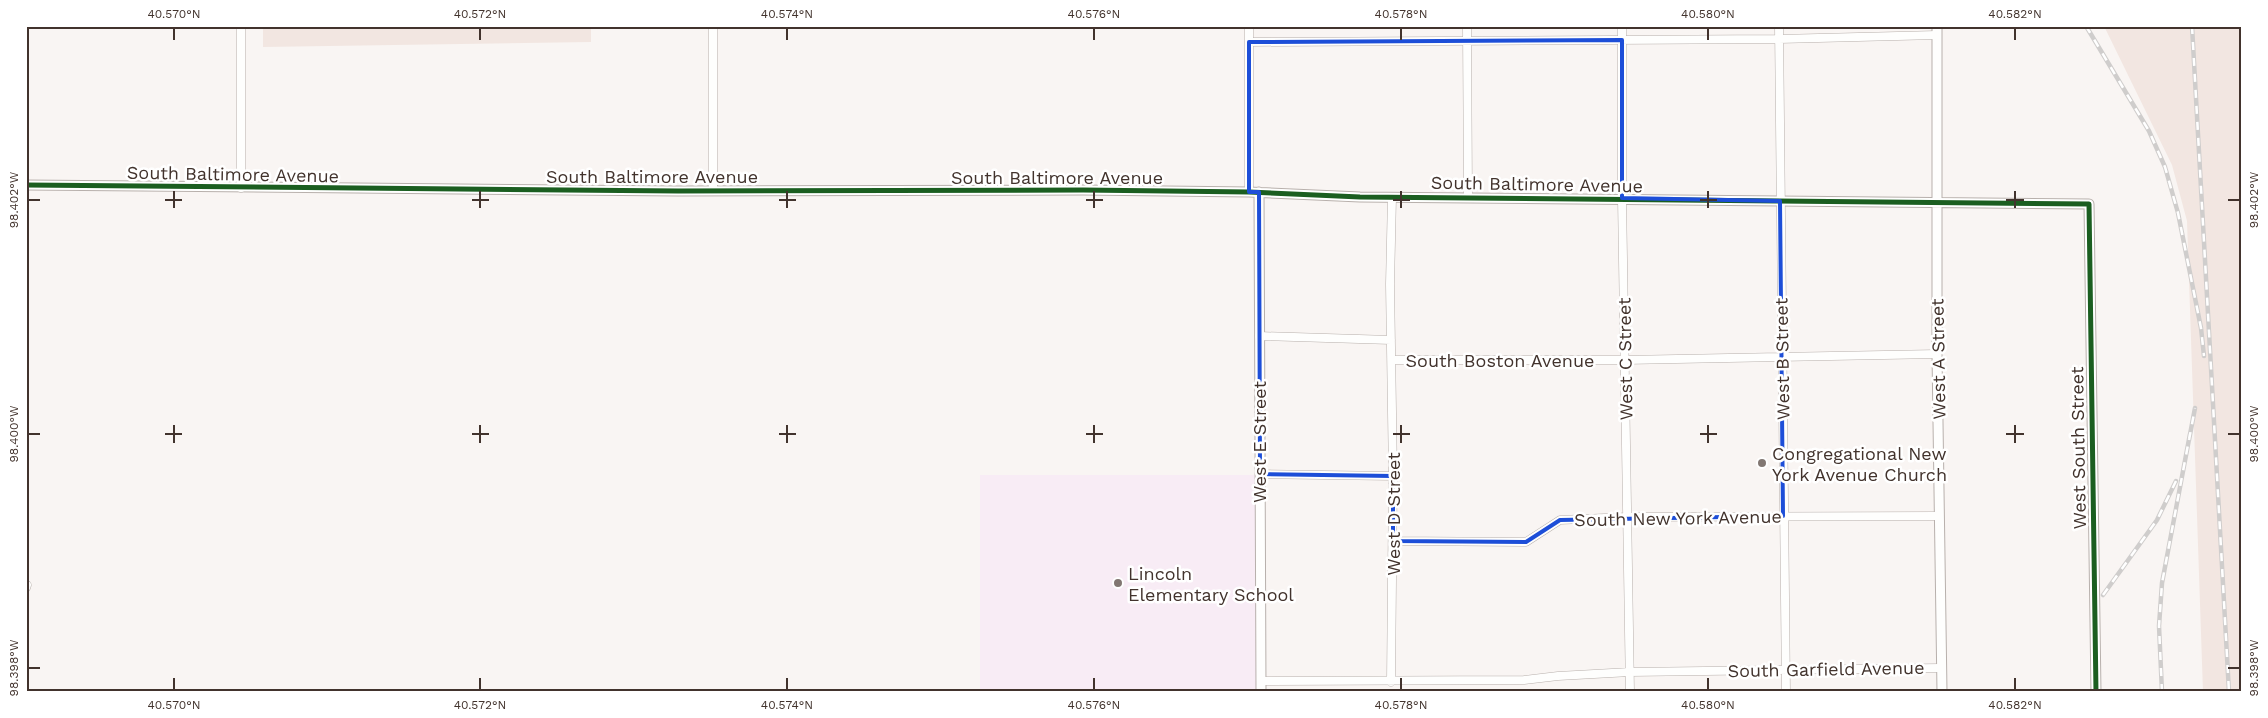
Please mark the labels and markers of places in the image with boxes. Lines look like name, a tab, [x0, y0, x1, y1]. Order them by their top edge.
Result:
place label: Congregational New York Avenue Church	[1772, 443, 1947, 485]
marker: Congregational New York Avenue Church	[1756, 457, 1768, 469]
place label: Lincoln Elementary School	[1128, 563, 1294, 605]
marker: Lincoln Elementary School	[1112, 577, 1124, 589]

